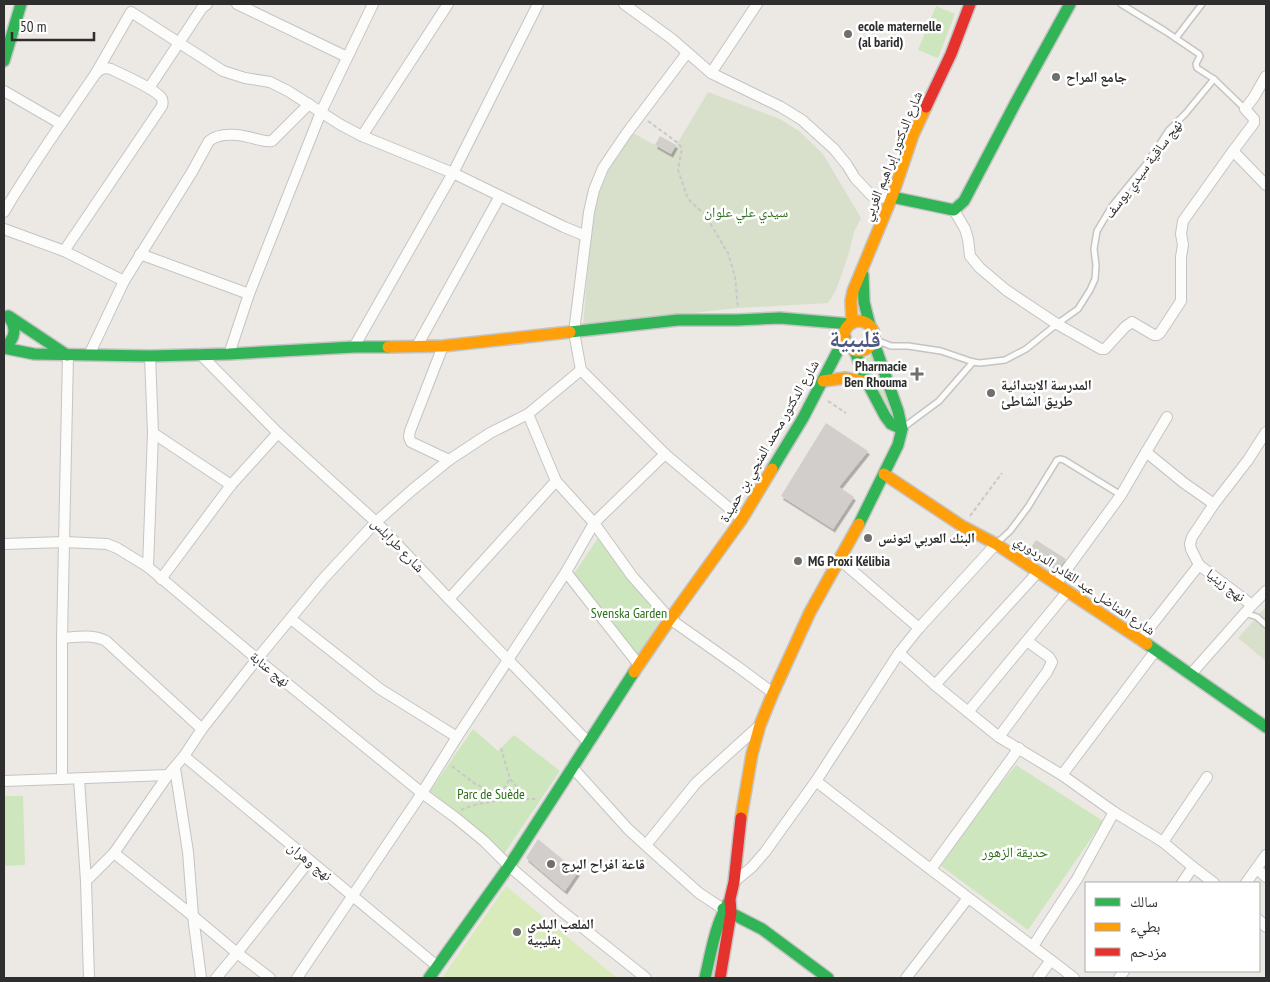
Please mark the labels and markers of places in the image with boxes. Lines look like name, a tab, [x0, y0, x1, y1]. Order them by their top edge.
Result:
place label: ecole maternelle (al barid)	[858, 17, 942, 51]
marker: ecole maternelle (al barid)	[842, 28, 854, 40]
place label: جامع المراح	[1066, 68, 1127, 87]
marker: جامع المراح	[1050, 71, 1062, 83]
place label: Pharmacie Ben Rhouma	[844, 357, 907, 391]
marker: Pharmacie Ben Rhouma	[911, 368, 923, 380]
place label: المدرسة الابتدائية طريق الشاطئ	[1001, 376, 1092, 410]
marker: المدرسة الابتدائية طريق الشاطئ	[985, 387, 997, 399]
place label: البنك العربي لتونس	[878, 529, 975, 549]
marker: البنك العربي لتونس	[862, 532, 874, 544]
place label: MG Proxi Kélibia	[808, 552, 890, 570]
marker: MG Proxi Kélibia	[792, 555, 804, 567]
place label: قاعة افراح البرج	[561, 855, 645, 873]
marker: قاعة افراح البرج	[545, 858, 557, 870]
place label: الملعب البلدي بقليبية	[527, 915, 594, 949]
marker: الملعب البلدي بقليبية	[511, 926, 523, 938]

